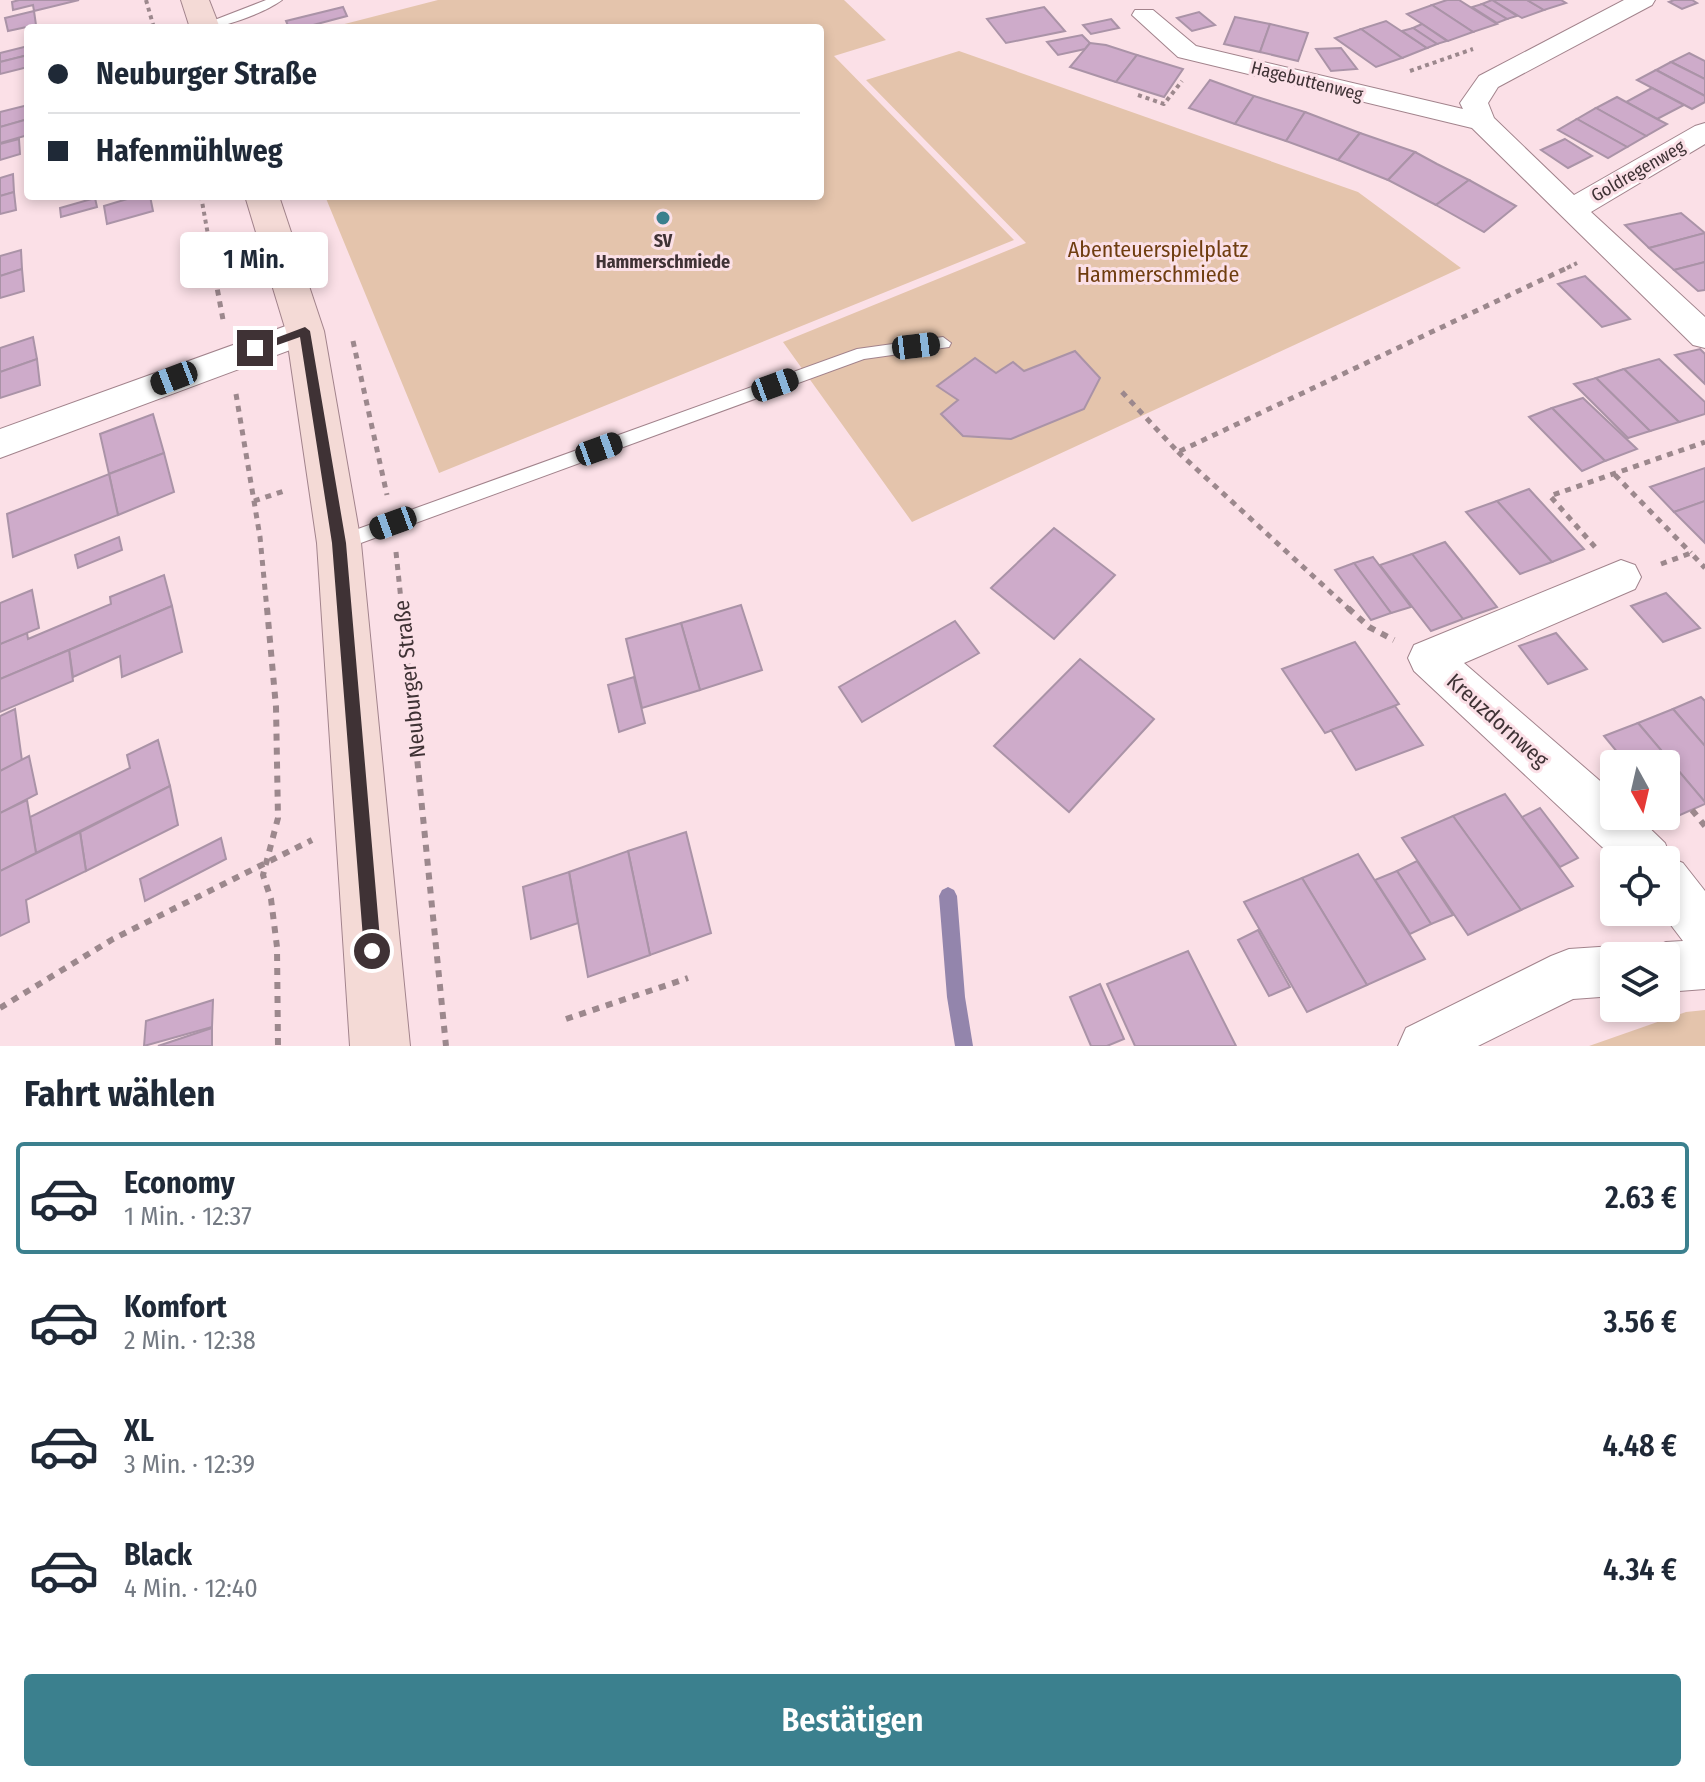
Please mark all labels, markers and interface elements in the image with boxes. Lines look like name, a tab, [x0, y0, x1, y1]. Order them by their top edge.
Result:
text: Neuburger Straße	[96, 56, 317, 92]
street label: Hagebuttenweg	[1249, 56, 1366, 106]
text: Hafenmühlweg	[96, 133, 283, 169]
street label: Goldregenweg	[1587, 135, 1689, 207]
marker: SV Hammerschmiede	[654, 209, 672, 227]
place label: SV Hammerschmiede	[596, 230, 730, 273]
callout: 1 Min.	[181, 232, 329, 288]
park label: Abenteuerspielplatz Hammerschmiede	[1068, 236, 1249, 288]
text: 1 Min.	[223, 244, 285, 275]
route end	[237, 330, 273, 366]
car	[891, 331, 941, 361]
car	[147, 358, 201, 398]
car	[748, 366, 802, 404]
car	[572, 430, 626, 468]
car	[366, 504, 420, 542]
street label: Neuburger Straße	[388, 599, 431, 759]
street label: Kreuzdornweg	[1441, 668, 1555, 774]
north arrow	[1600, 750, 1680, 830]
map controls	[1600, 750, 1680, 1022]
button: locate	[1600, 846, 1680, 926]
route start	[354, 933, 390, 969]
button: layers	[1600, 942, 1680, 1022]
text: Fahrt wählen	[24, 1072, 215, 1116]
icon: car	[28, 1162, 100, 1234]
text: Economy	[124, 1165, 235, 1201]
text: 2.63 €	[1605, 1180, 1677, 1216]
text: 1 Min. · 12:37	[124, 1201, 252, 1232]
icon: car	[28, 1286, 100, 1358]
text: Komfort	[124, 1289, 227, 1325]
text: 3.56 €	[1603, 1304, 1677, 1340]
text: 2 Min. · 12:38	[124, 1325, 256, 1356]
icon: car	[28, 1410, 100, 1482]
text: XL	[124, 1413, 154, 1449]
text: 4.48 €	[1602, 1428, 1677, 1464]
text: 3 Min. · 12:39	[124, 1449, 255, 1480]
icon: car	[28, 1534, 100, 1606]
text: Black	[124, 1537, 192, 1573]
text: 4.34 €	[1603, 1552, 1677, 1588]
text: 4 Min. · 12:40	[124, 1573, 258, 1604]
button: Bestätigen	[24, 1674, 1681, 1766]

